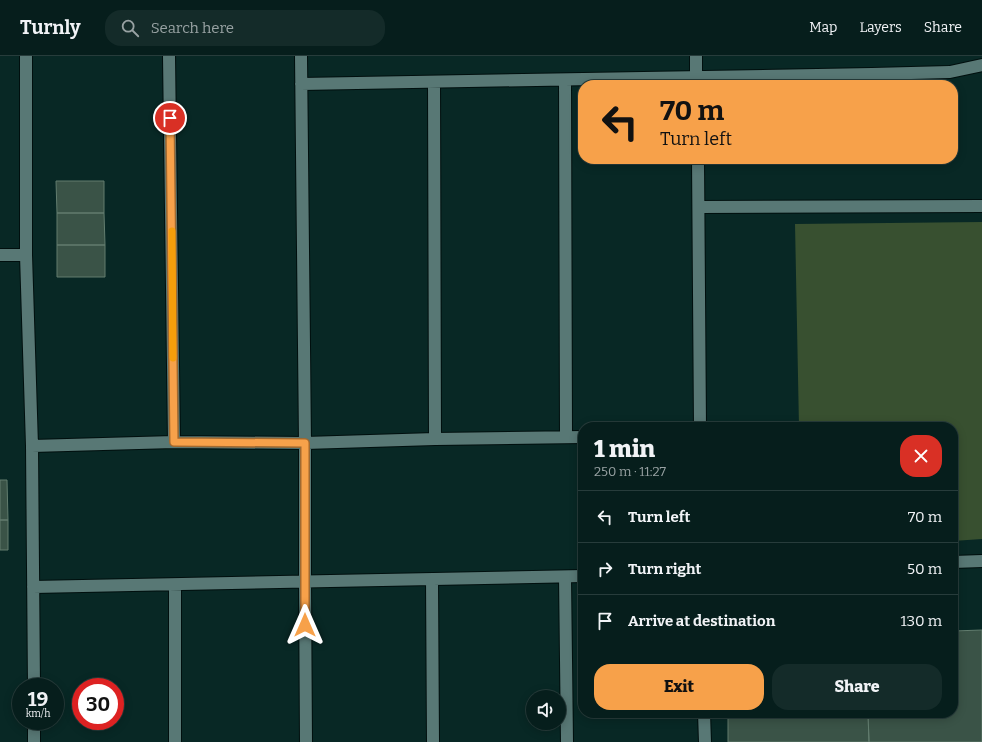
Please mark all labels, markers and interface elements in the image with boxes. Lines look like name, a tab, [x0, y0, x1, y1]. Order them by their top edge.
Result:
search box	[105, 10, 385, 46]
text: Turnly	[20, 16, 81, 39]
icon: search	[119, 17, 141, 39]
text: Search here	[151, 19, 234, 37]
text: Map	[809, 19, 837, 36]
text: Layers	[859, 19, 902, 36]
text: Share	[924, 19, 962, 36]
text: 70 m	[660, 94, 724, 127]
icon: left	[594, 96, 646, 148]
pin	[153, 101, 187, 135]
icon: arrive	[159, 107, 181, 129]
text: Turn left	[660, 128, 732, 150]
text: 1 min	[594, 435, 655, 463]
button: close	[900, 435, 942, 477]
text: 250 m · 11:27	[594, 464, 666, 479]
icon: left	[594, 506, 616, 528]
text: Turn left	[628, 508, 690, 526]
text: 70 m	[908, 508, 942, 526]
icon: right	[594, 558, 616, 580]
text: Turn right	[628, 560, 701, 578]
text: 50 m	[907, 560, 942, 578]
position arrow	[284, 604, 326, 646]
icon: arrive	[594, 610, 616, 632]
text: Arrive at destination	[628, 612, 775, 630]
text: 130 m	[900, 612, 942, 630]
button: Exit	[594, 664, 764, 710]
button: Share	[772, 664, 942, 710]
speed limit sign: 30	[72, 678, 124, 730]
text: 19	[28, 687, 48, 711]
map controls	[526, 690, 566, 730]
button: sound	[526, 690, 566, 730]
text: km/h	[26, 708, 50, 720]

